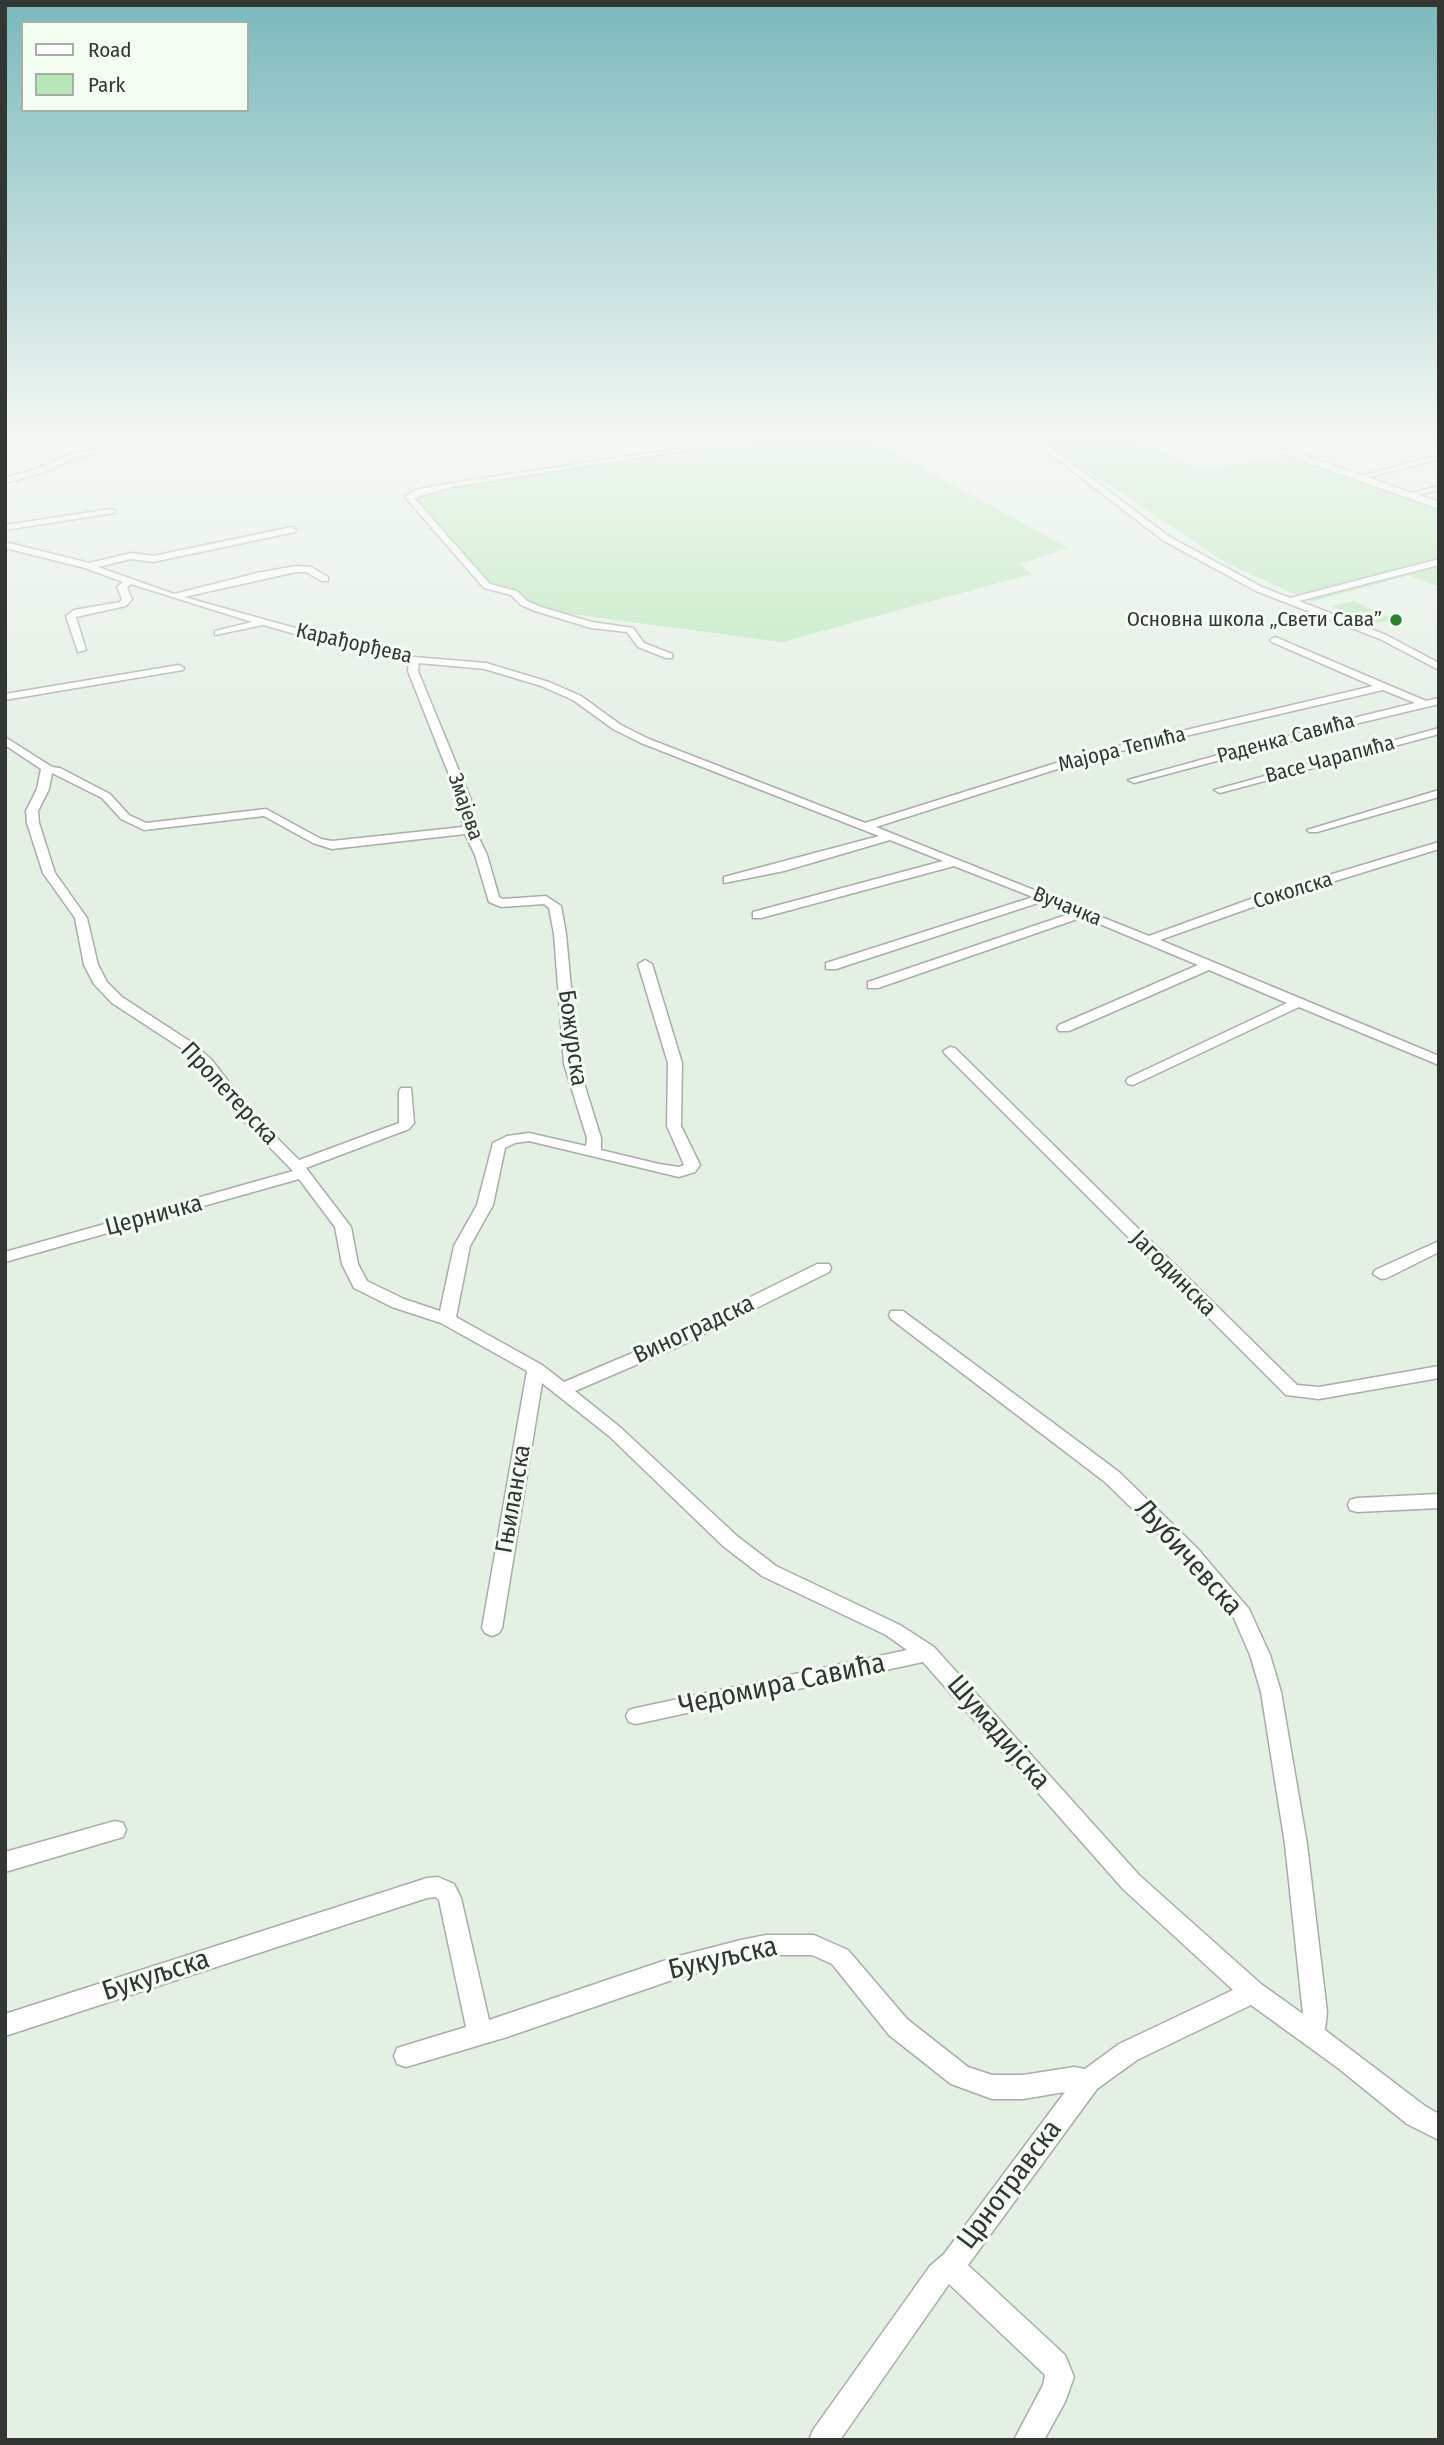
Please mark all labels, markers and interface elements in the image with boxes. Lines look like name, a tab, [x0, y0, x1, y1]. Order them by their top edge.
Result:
legend	[21, 21, 248, 112]
text: Road	[88, 37, 132, 63]
text: Park	[88, 72, 125, 98]
place label: Основна школа „Свети Сава”	[1127, 607, 1382, 633]
marker: Основна школа „Свети Сава”	[1388, 612, 1404, 628]
street label: Карађорђева	[294, 618, 414, 670]
street label: Раденка Савића	[1215, 709, 1357, 769]
street label: Мајора Тепића	[1056, 722, 1188, 778]
street label: Васе Чарапића	[1263, 731, 1397, 789]
street label: Змајева	[442, 770, 488, 844]
street label: Соколска	[1250, 867, 1336, 915]
street label: Вучачка	[1029, 882, 1105, 932]
street label: Божурска	[551, 988, 593, 1088]
street label: Пролетерска	[174, 1037, 284, 1151]
street label: Церничка	[102, 1189, 206, 1243]
street label: Јагодинска	[1124, 1225, 1222, 1323]
street label: Виноградска	[629, 1289, 759, 1371]
street label: Гњиланска	[490, 1443, 538, 1555]
street label: Љубичевска	[1127, 1493, 1249, 1623]
street label: Чедомира Савића	[676, 1647, 888, 1723]
street label: Шумадијска	[939, 1669, 1057, 1797]
street label: Букуљска	[665, 1930, 781, 1988]
street label: Букуљска	[98, 1943, 214, 2009]
street label: Црнотравска	[951, 2114, 1069, 2256]

